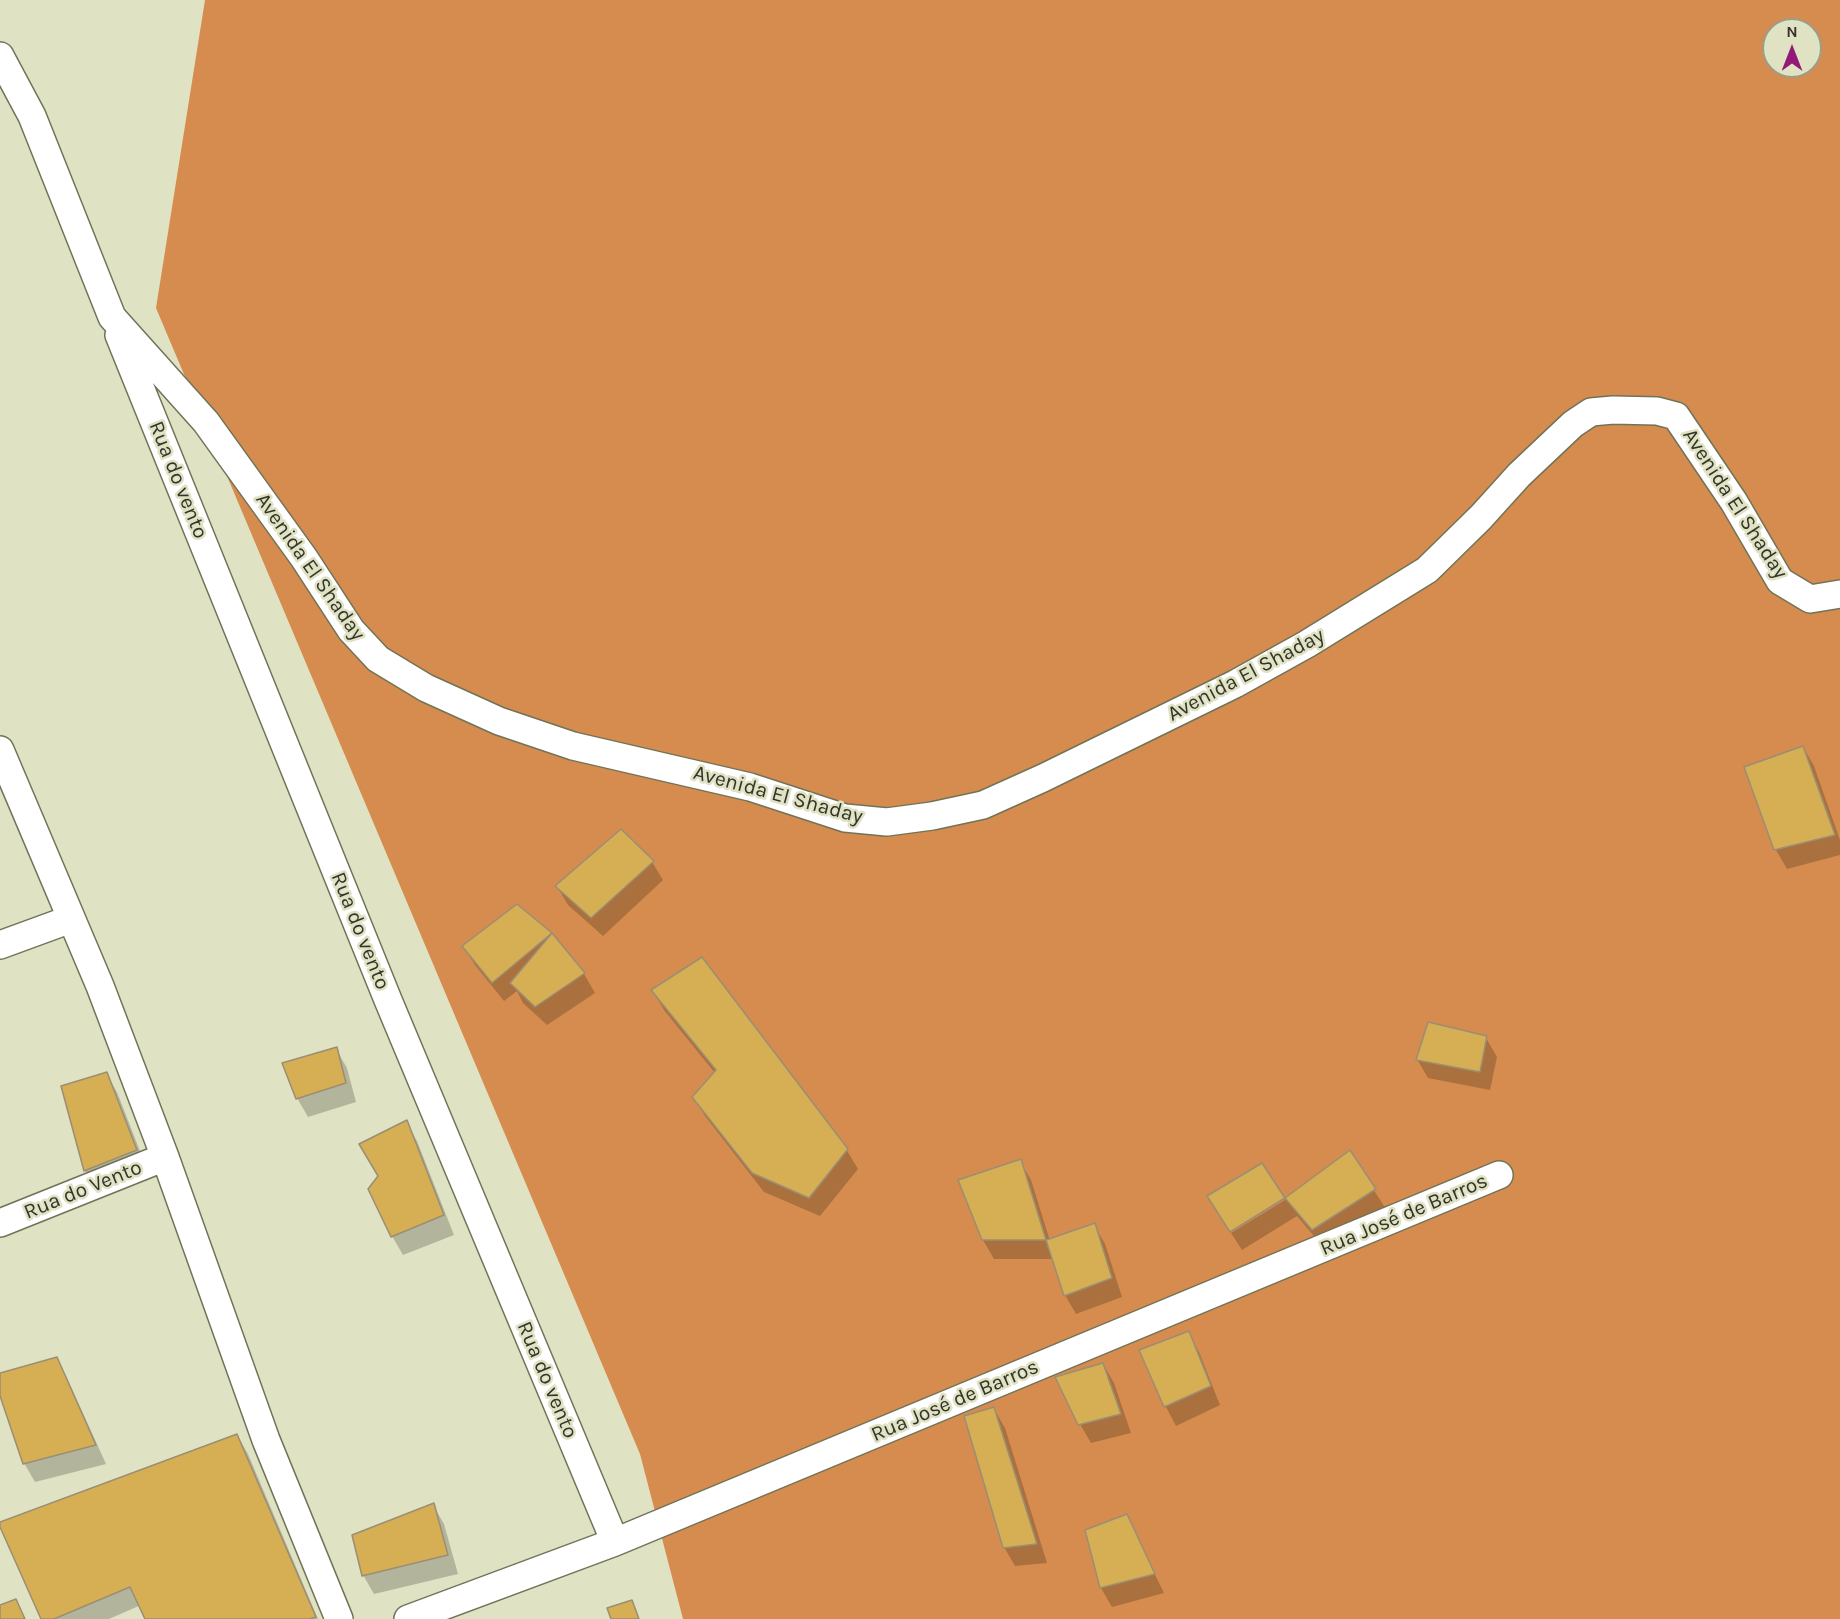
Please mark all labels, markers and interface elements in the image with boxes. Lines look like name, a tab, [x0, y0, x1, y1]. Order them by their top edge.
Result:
north arrow	[1762, 18, 1822, 78]
text: N	[1786, 22, 1798, 41]
street label: Rua do vento	[143, 418, 213, 542]
street label: Avenida El Shaday	[1677, 424, 1793, 584]
street label: Avenida El Shaday	[250, 488, 370, 646]
street label: Avenida El Shaday	[1163, 623, 1329, 727]
street label: Avenida El Shaday	[691, 760, 865, 830]
street label: Rua do vento	[325, 869, 395, 993]
street label: Rua do Vento	[20, 1155, 146, 1225]
street label: Rua José de Barros	[1317, 1168, 1491, 1262]
street label: Rua do vento	[511, 1318, 583, 1442]
street label: Rua José de Barros	[868, 1354, 1042, 1448]

